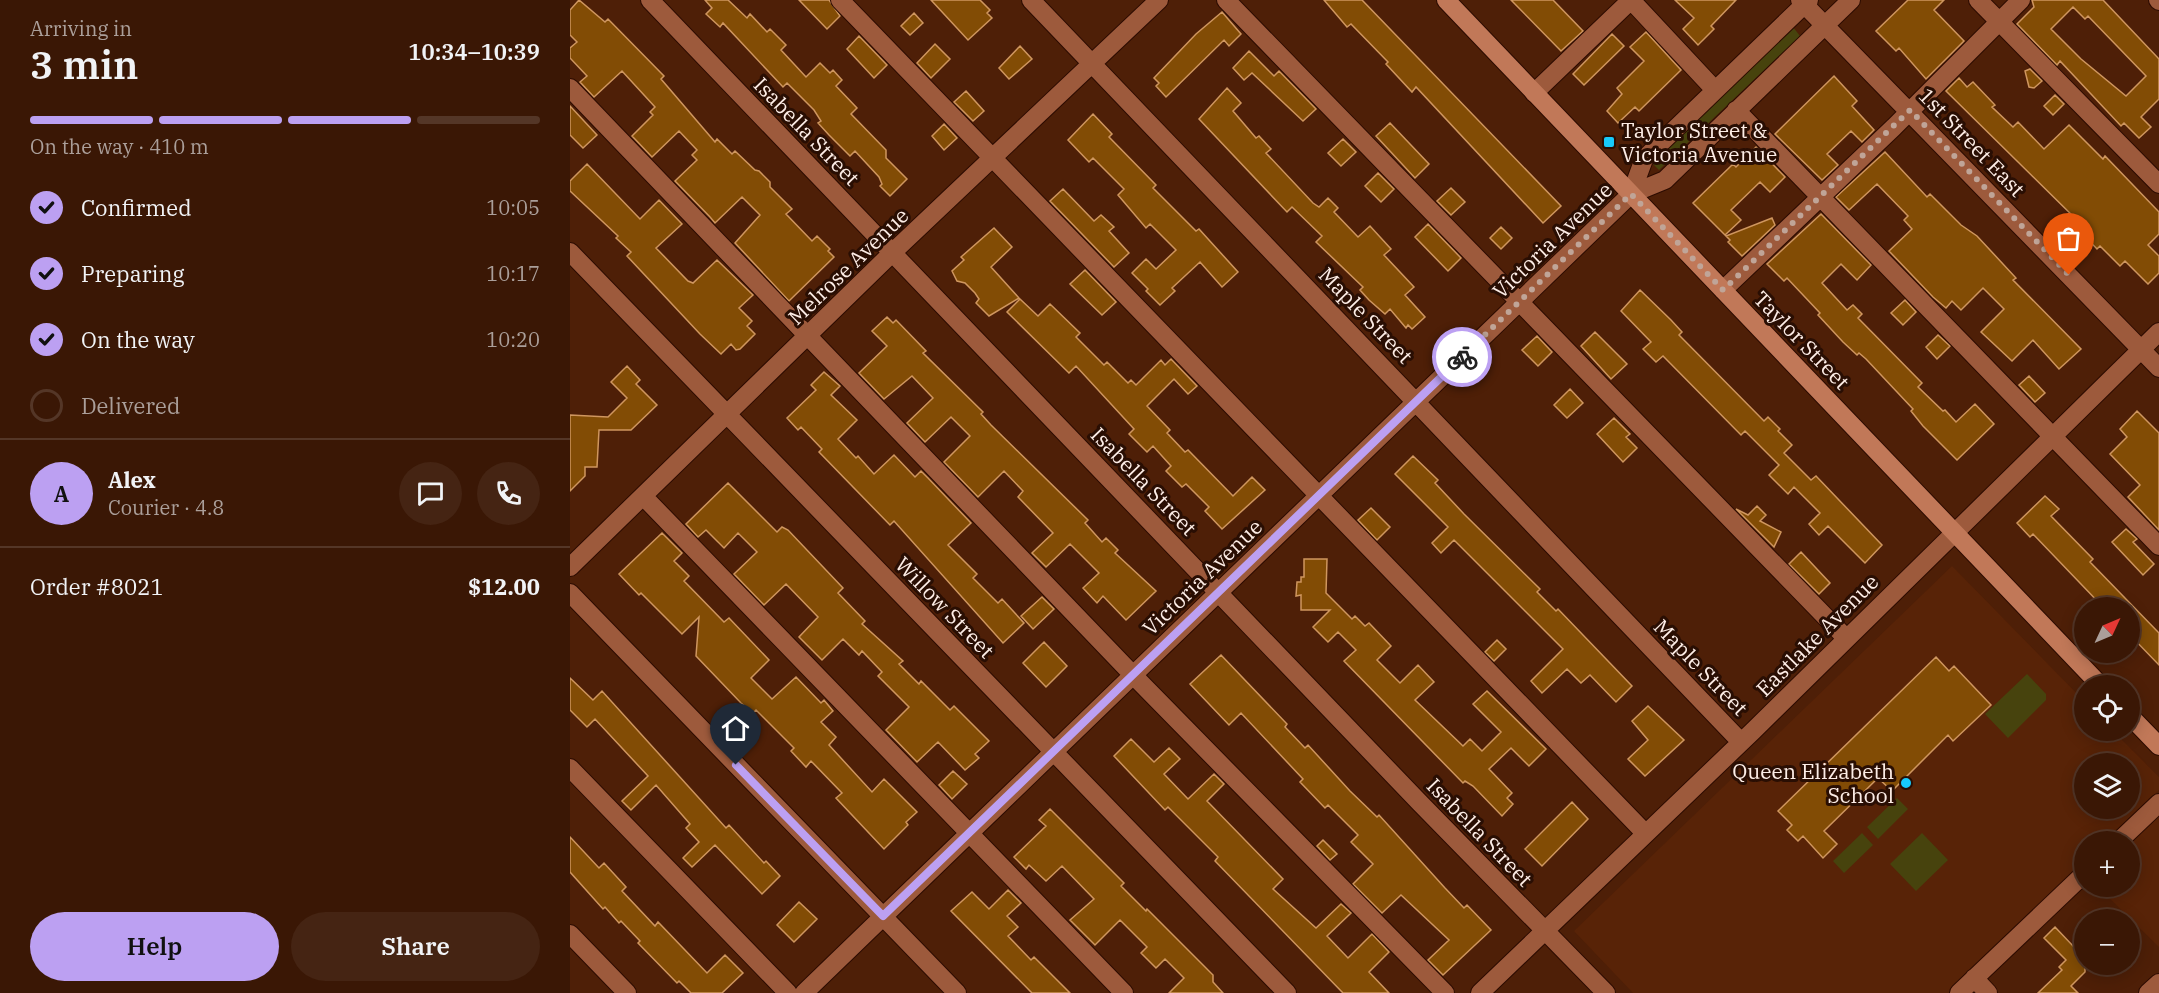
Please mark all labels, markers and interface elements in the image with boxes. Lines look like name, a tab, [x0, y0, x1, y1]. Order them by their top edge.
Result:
text: Arriving in	[30, 15, 132, 42]
text: 10:34–10:39	[408, 37, 540, 66]
text: 3 min	[30, 39, 138, 90]
street label: Isabella Street	[748, 71, 866, 191]
street label: 1st Street East	[1913, 81, 2031, 203]
place label: Taylor Street & Victoria Avenue	[1621, 116, 1777, 168]
text: On the way · 410 m	[30, 133, 209, 160]
marker: Taylor Street & Victoria Avenue	[1602, 135, 1616, 149]
street label: Victoria Avenue	[1486, 176, 1618, 304]
icon: check	[30, 191, 63, 224]
text: Confirmed	[81, 193, 192, 222]
text: 10:05	[486, 194, 540, 221]
street label: Melrose Avenue	[782, 201, 914, 331]
pin	[2043, 213, 2094, 275]
icon: bag	[2052, 222, 2085, 255]
icon: check	[30, 257, 63, 290]
text: Preparing	[81, 259, 185, 288]
text: 10:17	[486, 260, 540, 287]
street label: Maple Street	[1313, 261, 1419, 369]
street label: Taylor Street	[1748, 285, 1856, 395]
icon: check	[30, 323, 63, 356]
text: On the way	[81, 325, 195, 354]
text: 10:20	[486, 326, 540, 353]
courier	[1432, 327, 1492, 387]
icon: bike	[1446, 341, 1479, 374]
text: Delivered	[81, 391, 180, 420]
street label: Isabella Street	[1085, 421, 1203, 541]
button: chat	[399, 462, 462, 525]
button: phone	[477, 462, 540, 525]
text: Alex	[108, 465, 156, 494]
text: A	[54, 479, 69, 508]
text: Courier · 4.8	[108, 494, 224, 521]
street label: Victoria Avenue	[1136, 513, 1268, 641]
street label: Willow Street	[889, 550, 1001, 664]
street label: Eastlake Avenue	[1750, 568, 1884, 702]
text: Order #8021	[30, 572, 164, 601]
text: $12.00	[468, 572, 540, 601]
north arrow	[2074, 597, 2140, 663]
map controls	[2074, 597, 2140, 975]
street label: Maple Street	[1648, 613, 1754, 721]
button: locate	[2074, 675, 2140, 741]
pin	[710, 703, 761, 765]
icon: home	[719, 712, 752, 745]
button: layers	[2074, 753, 2140, 819]
place label: Queen Elizabeth School	[1732, 757, 1894, 809]
street label: Isabella Street	[1421, 772, 1539, 892]
marker: Queen Elizabeth School	[1899, 776, 1913, 790]
button: +	[2074, 831, 2140, 897]
button: −	[2074, 909, 2140, 975]
button: Help	[30, 912, 279, 981]
button: Share	[291, 912, 540, 981]

